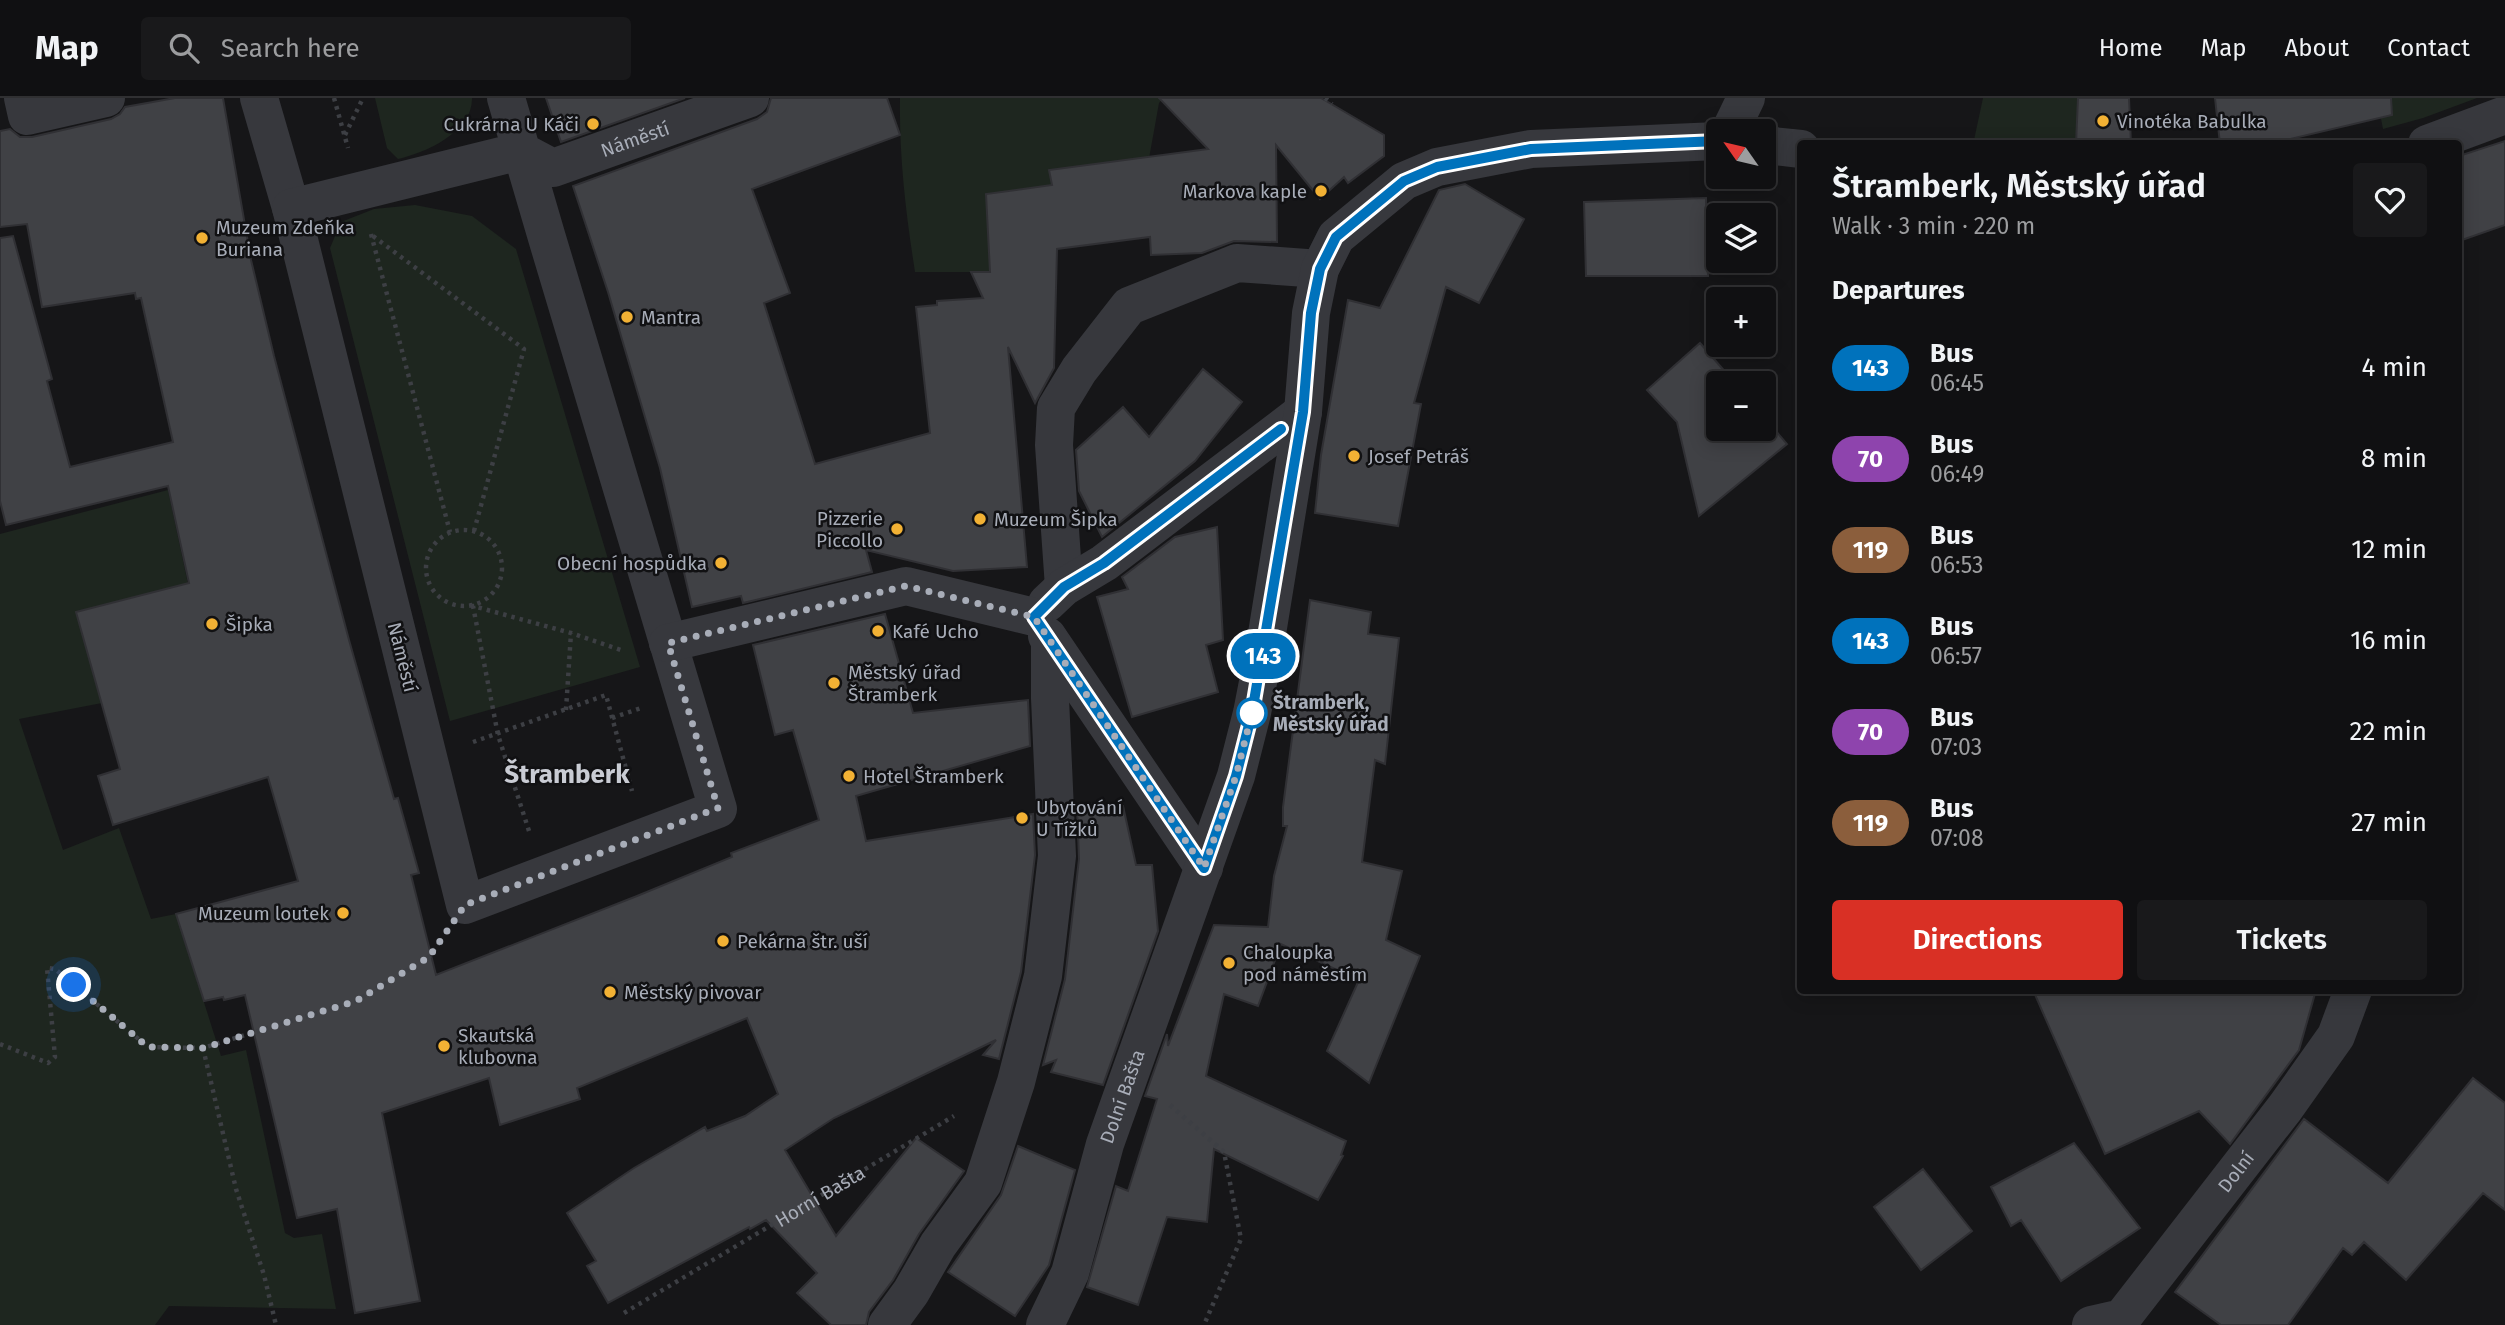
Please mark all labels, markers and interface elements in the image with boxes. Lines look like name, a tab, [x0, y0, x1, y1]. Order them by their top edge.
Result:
search box	[141, 17, 631, 80]
text: Map	[35, 28, 99, 68]
icon: search	[165, 29, 203, 67]
text: Search here	[221, 33, 360, 64]
text: Home	[2099, 34, 2163, 62]
text: Map	[2201, 34, 2247, 62]
text: About	[2285, 34, 2349, 62]
text: Contact	[2387, 34, 2470, 62]
place label: Vinotéka Babulka	[2117, 110, 2266, 133]
place label: Cukrárna U Káči	[444, 113, 579, 136]
marker: Vinotéka Babulka	[2095, 113, 2111, 129]
marker: Cukrárna U Káči	[585, 116, 601, 132]
street label: Náměstí	[598, 117, 672, 162]
north arrow	[1706, 119, 1776, 189]
map controls	[1706, 119, 1776, 441]
button: heart	[2353, 163, 2427, 237]
text: Štramberk, Městský úřad	[1832, 166, 2206, 206]
place label: Markova kaple	[1183, 180, 1307, 203]
marker: Markova kaple	[1313, 183, 1329, 199]
button: layers	[1706, 203, 1776, 273]
text: Walk · 3 min · 220 m	[1832, 212, 2035, 240]
place label: Muzeum Zdeňka Buriana	[216, 216, 355, 261]
marker: Muzeum Zdeňka Buriana	[194, 230, 210, 246]
text: Departures	[1832, 275, 1965, 306]
button: +	[1706, 287, 1776, 357]
place label: Mantra	[641, 306, 701, 329]
marker: Mantra	[619, 309, 635, 325]
text: Bus	[1930, 338, 1973, 369]
text: 4 min	[2361, 352, 2427, 383]
text: 143	[1852, 354, 1889, 382]
text: 06:45	[1930, 369, 1984, 397]
button: −	[1706, 371, 1776, 441]
text: Bus	[1930, 429, 1973, 460]
text: 8 min	[2361, 443, 2427, 474]
place label: Josef Petráš	[1368, 445, 1469, 468]
text: 70	[1858, 445, 1883, 473]
marker: Josef Petráš	[1346, 448, 1362, 464]
text: 06:49	[1930, 460, 1984, 488]
place label: Pizzerie Piccollo	[816, 507, 883, 552]
place label: Muzeum Šipka	[994, 508, 1118, 531]
marker: Muzeum Šipka	[972, 511, 988, 527]
text: Bus	[1930, 520, 1973, 551]
marker: Pizzerie Piccollo	[889, 521, 905, 537]
text: 12 min	[2351, 534, 2427, 565]
text: 119	[1853, 536, 1888, 564]
text: 06:53	[1930, 551, 1984, 579]
place label: Obecní hospůdka	[557, 552, 707, 575]
marker: Obecní hospůdka	[713, 555, 729, 571]
text: Bus	[1930, 611, 1973, 642]
place label: Šipka	[226, 613, 273, 636]
marker: Šipka	[204, 616, 220, 632]
street label: Náměstí	[383, 620, 422, 694]
place label: Kafé Ucho	[892, 620, 979, 643]
marker: Kafé Ucho	[870, 623, 886, 639]
text: 16 min	[2350, 625, 2427, 656]
text: 143	[1852, 627, 1889, 655]
line badge: 143	[1223, 633, 1303, 679]
text: 143	[1245, 642, 1281, 670]
text: 06:57	[1930, 642, 1982, 670]
place label: Městský úřad Štramberk	[848, 661, 961, 706]
marker: Městský úřad Štramberk	[826, 675, 842, 691]
place label: Štramberk, Městský úřad	[1273, 689, 1389, 736]
marker: Štramberk, Městský úřad	[1237, 698, 1267, 728]
text: Bus	[1930, 702, 1973, 733]
text: 22 min	[2350, 716, 2427, 747]
text: 70	[1858, 718, 1883, 746]
text: 07:03	[1930, 733, 1982, 761]
district label: Štramberk	[504, 758, 630, 790]
place label: Hotel Štramberk	[863, 765, 1004, 788]
marker: Hotel Štramberk	[841, 768, 857, 784]
text: Bus	[1930, 793, 1973, 824]
place label: Ubytování U Tížků	[1036, 796, 1123, 841]
text: 27 min	[2351, 807, 2427, 838]
text: 119	[1853, 809, 1888, 837]
marker: Ubytování U Tížků	[1014, 810, 1030, 826]
text: 07:08	[1930, 824, 1984, 852]
button: Directions	[1832, 900, 2123, 980]
button: Tickets	[2137, 900, 2427, 980]
place label: Muzeum loutek	[198, 902, 329, 925]
marker: Muzeum loutek	[335, 905, 351, 921]
place label: Pekárna štr. uší	[737, 930, 868, 953]
marker: Pekárna štr. uší	[715, 933, 731, 949]
place label: Chaloupka pod náměstím	[1243, 941, 1367, 986]
marker: Chaloupka pod náměstím	[1221, 955, 1237, 971]
your location	[56, 967, 91, 1002]
place label: Městský pivovar	[624, 981, 762, 1004]
marker: Městský pivovar	[602, 984, 618, 1000]
place label: Skautská klubovna	[458, 1024, 537, 1069]
marker: Skautská klubovna	[436, 1038, 452, 1054]
street label: Dolní Bašta	[1095, 1046, 1150, 1147]
street label: Dolní	[2213, 1147, 2259, 1197]
street label: Horní Bašta	[771, 1161, 869, 1232]

